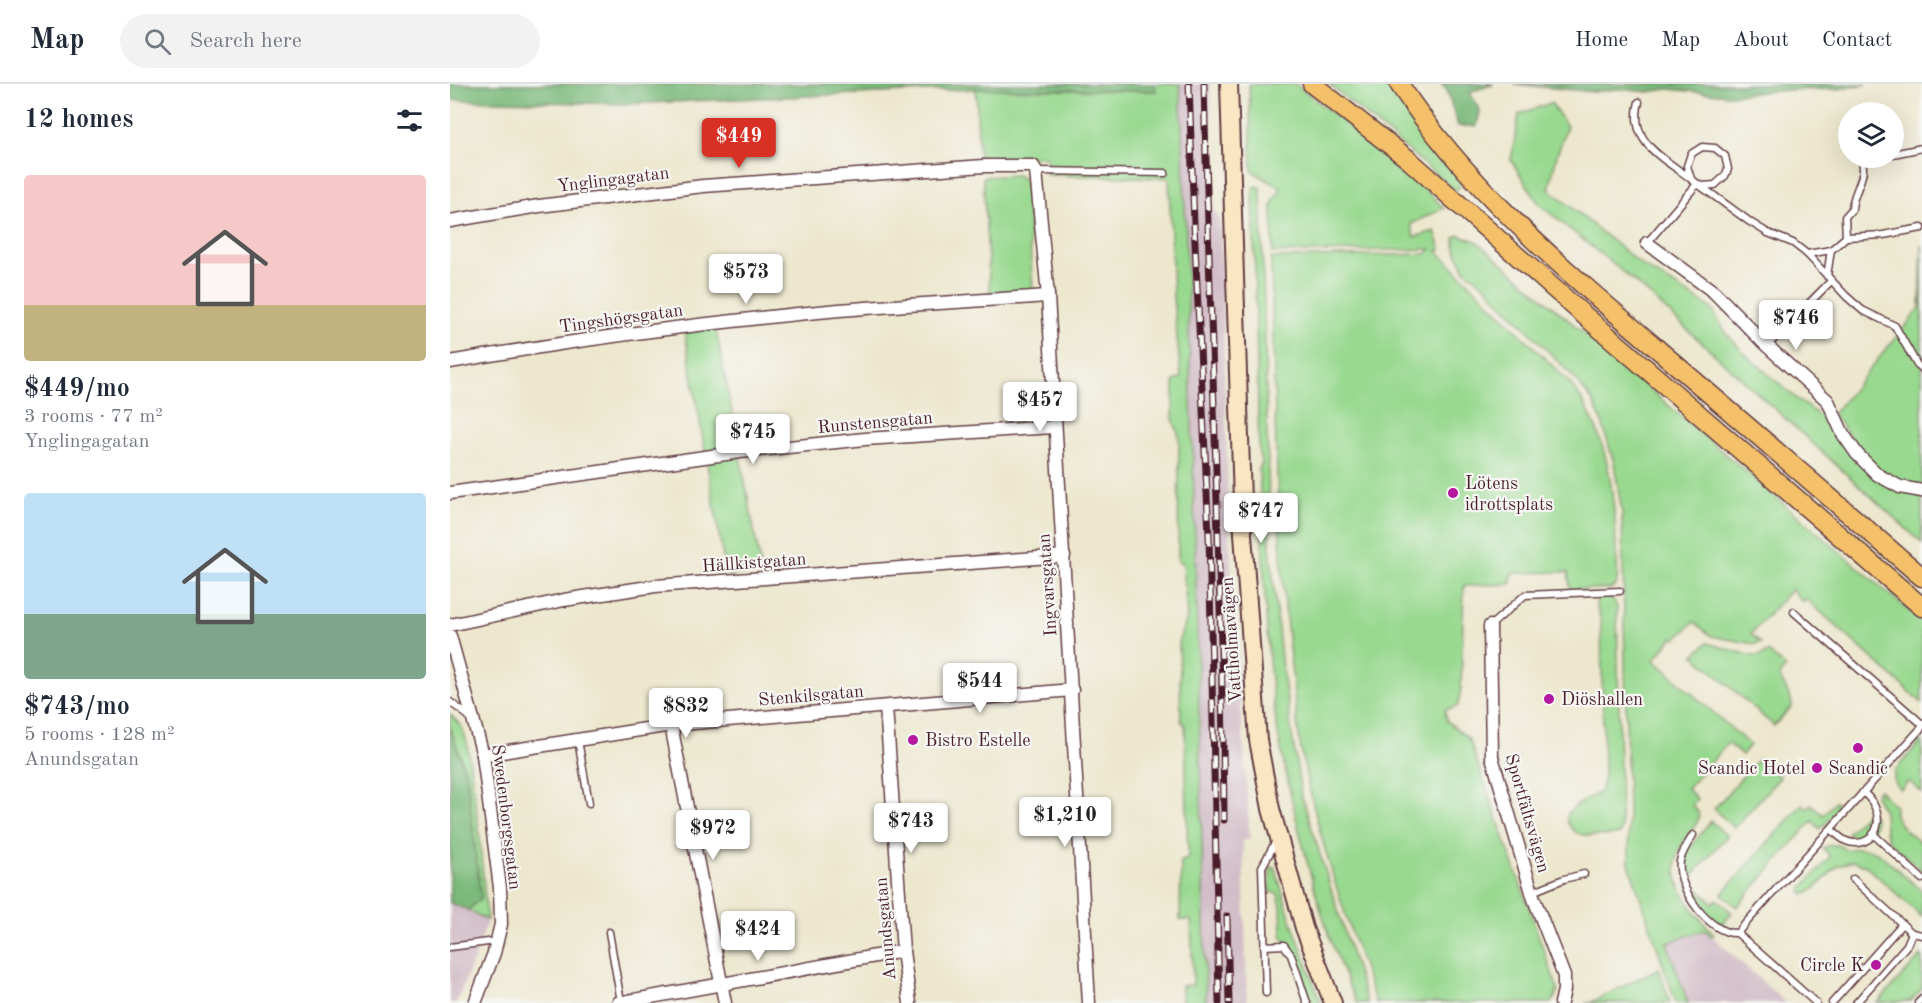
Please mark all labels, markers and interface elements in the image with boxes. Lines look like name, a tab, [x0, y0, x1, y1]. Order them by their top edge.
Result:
search box	[120, 14, 540, 68]
icon: search	[141, 25, 174, 58]
text: Map	[30, 27, 84, 55]
text: Search here	[189, 30, 302, 52]
text: Home	[1575, 30, 1628, 51]
text: Map	[1661, 30, 1700, 51]
text: About	[1733, 30, 1789, 51]
text: Contact	[1822, 30, 1892, 51]
map controls	[1838, 102, 1904, 168]
button: layers	[1838, 102, 1904, 168]
icon: filters	[393, 104, 426, 137]
text: 12 homes	[24, 107, 133, 133]
pin: $449	[703, 118, 775, 169]
text: $449	[716, 127, 762, 147]
street label: Ynglingagatan	[556, 164, 671, 196]
icon: home	[171, 214, 279, 322]
pin: $573	[710, 254, 782, 305]
text: $573	[723, 263, 769, 283]
pin: $746	[1760, 300, 1832, 351]
street label: Tingshögsgatan	[558, 301, 684, 337]
text: $746	[1773, 309, 1819, 329]
text: $449/mo	[24, 376, 130, 402]
pin: $457	[1004, 382, 1076, 433]
text: $457	[1017, 391, 1063, 411]
text: 3 rooms · 77 m²	[24, 407, 163, 427]
street label: Runstensgatan	[817, 409, 934, 437]
pin: $745	[717, 414, 789, 465]
text: $745	[730, 423, 776, 443]
text: Ynglingagatan	[24, 432, 150, 452]
place label: Lötens idrottsplats	[1465, 475, 1553, 514]
marker: Lötens idrottsplats	[1446, 486, 1460, 500]
pin: $747	[1225, 493, 1297, 544]
text: $747	[1238, 502, 1284, 522]
icon: home	[171, 532, 279, 640]
street label: Ingvarsgatan	[1035, 533, 1061, 637]
street label: Hällkistgatan	[701, 550, 807, 576]
street label: Vattholmavägen	[1219, 576, 1245, 704]
pin: $544	[944, 663, 1016, 714]
text: $544	[957, 672, 1003, 692]
street label: Stenkilsgatan	[758, 682, 865, 710]
pin: $832	[650, 688, 722, 739]
place label: Diöshallen	[1561, 691, 1643, 709]
marker: Diöshallen	[1542, 692, 1556, 706]
text: $743/mo	[24, 694, 130, 720]
text: $832	[663, 697, 709, 717]
text: 5 rooms · 128 m²	[24, 725, 174, 745]
place label: Bistro Estelle	[925, 732, 1031, 750]
marker: Bistro Estelle	[906, 733, 920, 747]
marker: Scandic	[1851, 741, 1865, 755]
street label: Swedenborgsgatan	[488, 743, 524, 891]
text: Anundsgatan	[24, 750, 139, 770]
street label: Sportfältsvägen	[1501, 752, 1553, 875]
place label: Scandic Hotel	[1698, 760, 1805, 778]
place label: Scandic	[1828, 760, 1888, 778]
marker: Scandic Hotel	[1810, 761, 1824, 775]
pin: $1,210	[1016, 797, 1114, 848]
pin: $743	[875, 803, 947, 854]
text: $1,210	[1033, 806, 1097, 826]
pin: $972	[677, 810, 749, 861]
text: $743	[888, 812, 934, 832]
text: $972	[690, 819, 736, 839]
street label: Anundsgatan	[872, 876, 899, 981]
pin: $424	[722, 911, 794, 962]
text: $424	[735, 920, 781, 940]
place label: Circle K	[1800, 957, 1864, 975]
marker: Circle K	[1869, 958, 1883, 972]

